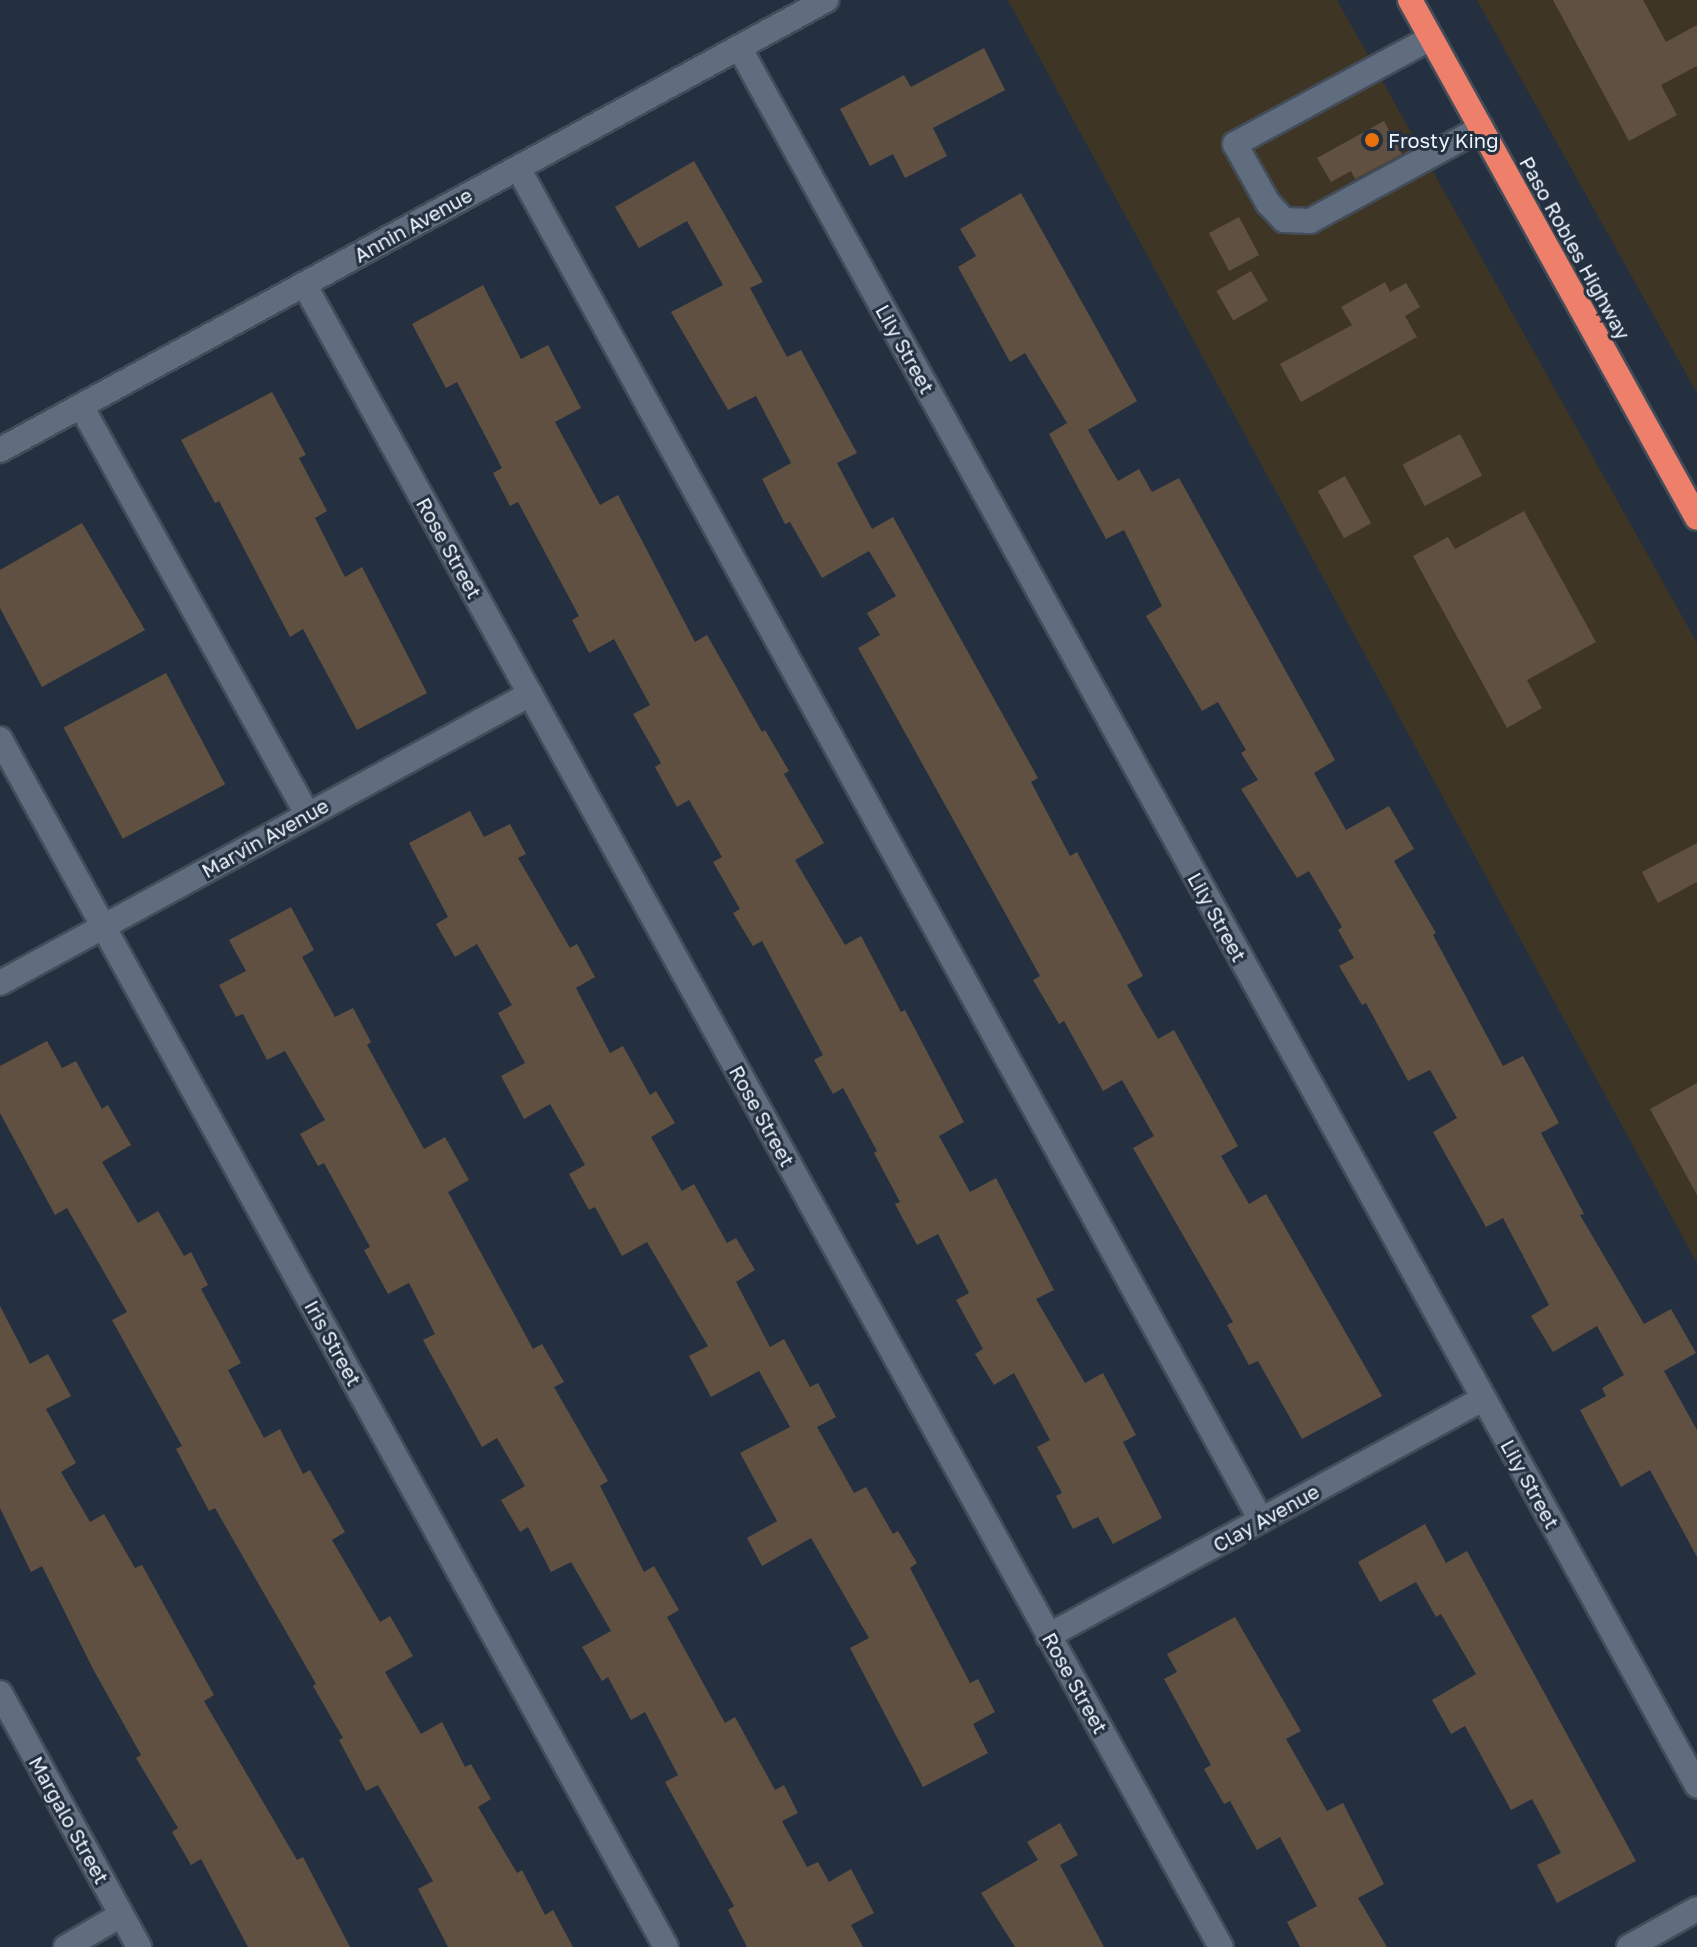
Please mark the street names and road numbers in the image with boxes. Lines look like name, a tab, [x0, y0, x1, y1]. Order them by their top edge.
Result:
street label: Paso Robles Highway	[1515, 152, 1635, 344]
street label: Annin Avenue	[350, 183, 476, 267]
street label: Lily Street	[871, 300, 939, 398]
street label: Rose Street	[411, 493, 487, 603]
street label: Marvin Avenue	[197, 793, 333, 883]
street label: Lily Street	[1183, 868, 1251, 966]
street label: Rose Street	[724, 1061, 800, 1171]
street label: Iris Street	[300, 1296, 366, 1390]
street label: Lily Street	[1496, 1435, 1564, 1533]
street label: Clay Avenue	[1209, 1479, 1323, 1557]
street label: Rose Street	[1037, 1628, 1113, 1738]
street label: Margalo Street	[24, 1752, 114, 1888]

